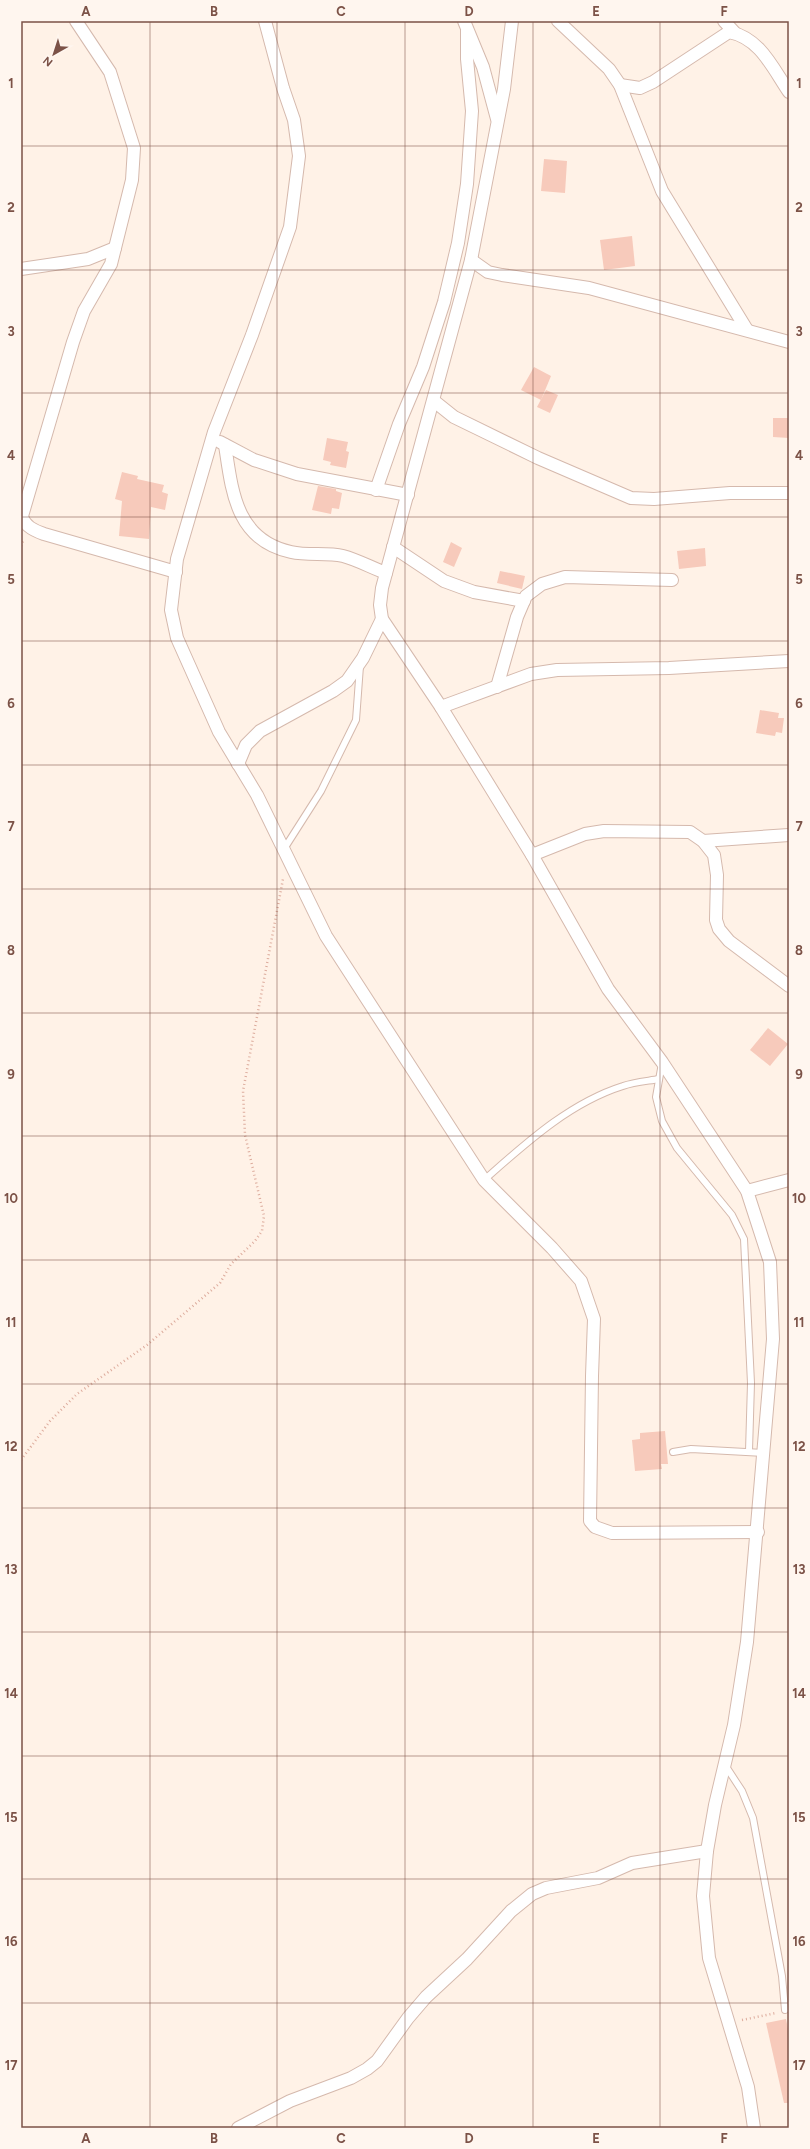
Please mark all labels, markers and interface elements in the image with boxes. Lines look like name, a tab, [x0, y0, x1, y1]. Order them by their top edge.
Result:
text: A	[81, 4, 91, 19]
text: B	[210, 4, 218, 19]
text: C	[336, 4, 346, 19]
text: D	[464, 4, 474, 19]
text: E	[592, 4, 600, 19]
text: F	[720, 4, 728, 19]
north arrow	[34, 34, 74, 74]
text: N	[41, 54, 55, 69]
text: 1	[8, 76, 14, 91]
text: 1	[796, 76, 802, 91]
text: 2	[7, 200, 15, 215]
text: 2	[795, 200, 803, 215]
text: 3	[7, 324, 15, 339]
text: 3	[795, 324, 803, 339]
text: 4	[7, 448, 15, 463]
text: 4	[795, 448, 803, 463]
text: 5	[7, 572, 15, 587]
text: 5	[795, 572, 803, 587]
text: 6	[7, 696, 15, 711]
text: 6	[795, 696, 803, 711]
text: 7	[7, 819, 15, 834]
text: 7	[795, 819, 803, 834]
text: 8	[7, 943, 15, 958]
text: 8	[795, 943, 803, 958]
text: 9	[7, 1067, 15, 1082]
text: 9	[795, 1067, 803, 1082]
text: 10	[4, 1191, 18, 1206]
text: 10	[792, 1191, 806, 1206]
text: 11	[6, 1315, 16, 1330]
text: 11	[794, 1315, 804, 1330]
text: 12	[4, 1439, 18, 1454]
text: 12	[792, 1439, 806, 1454]
text: 13	[5, 1562, 17, 1577]
text: 13	[793, 1562, 805, 1577]
text: 14	[4, 1686, 18, 1701]
text: 14	[792, 1686, 806, 1701]
text: 15	[4, 1810, 18, 1825]
text: 15	[792, 1810, 806, 1825]
text: 16	[4, 1934, 18, 1949]
text: 16	[792, 1934, 806, 1949]
text: 17	[5, 2058, 17, 2073]
text: 17	[793, 2058, 805, 2073]
text: A	[81, 2131, 91, 2146]
text: B	[210, 2131, 218, 2146]
text: C	[336, 2131, 346, 2146]
text: D	[464, 2131, 474, 2146]
text: E	[592, 2131, 600, 2146]
text: F	[720, 2131, 728, 2146]

